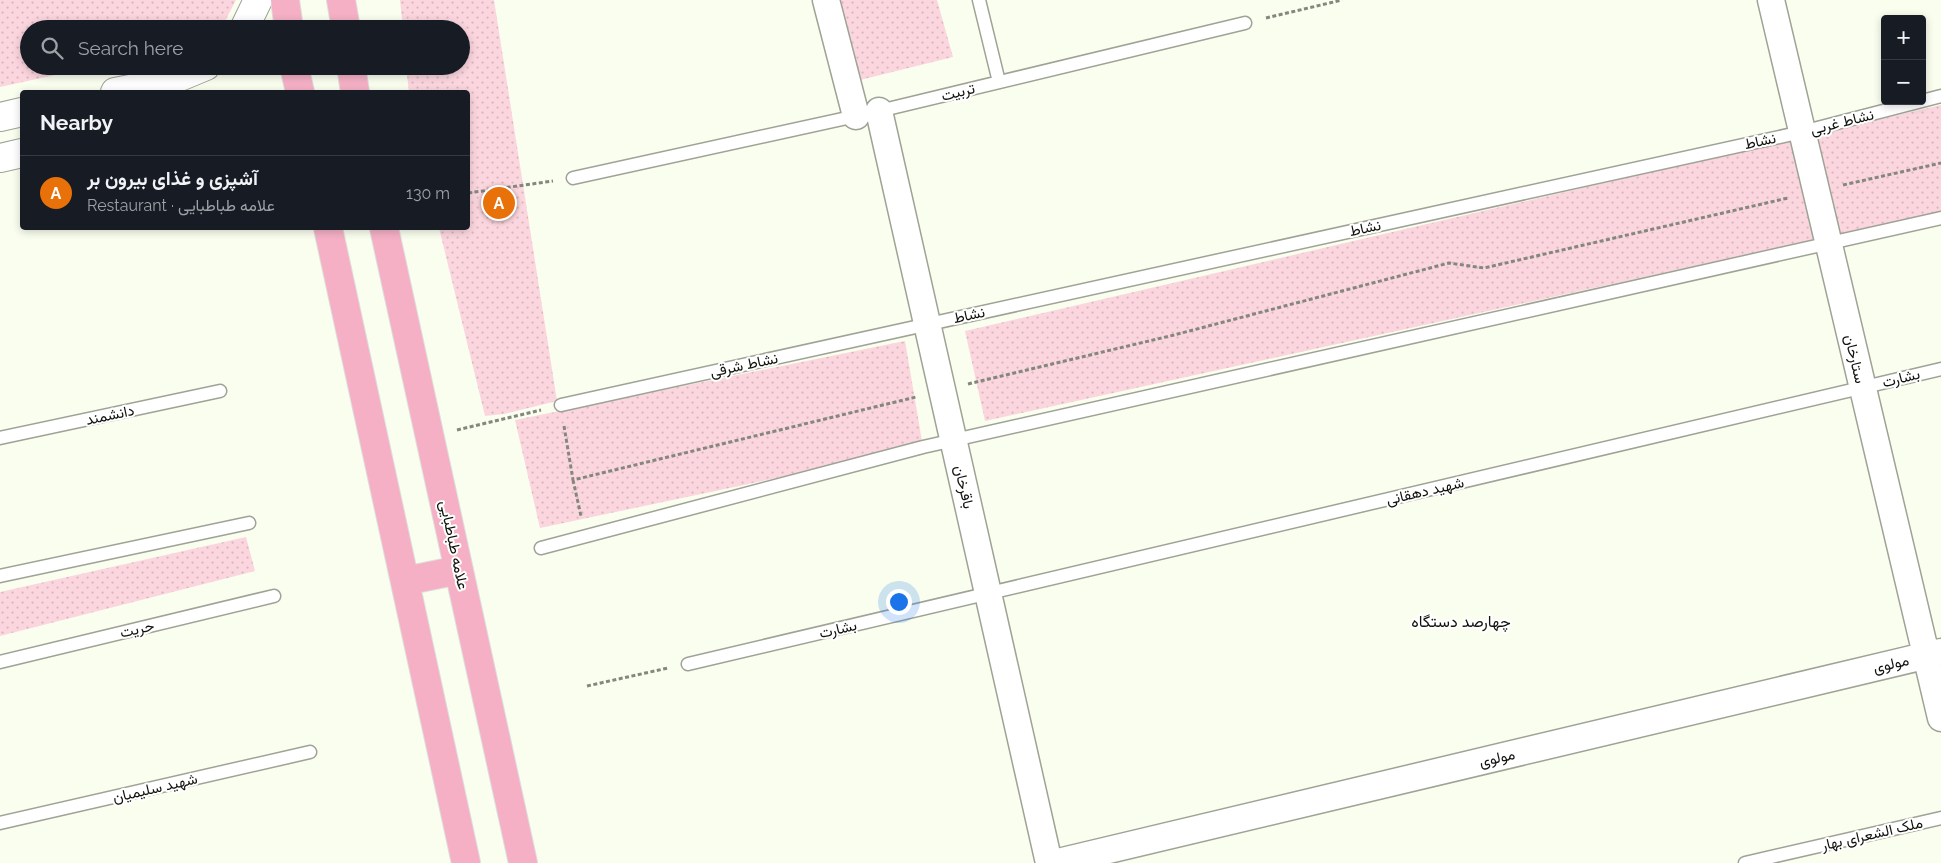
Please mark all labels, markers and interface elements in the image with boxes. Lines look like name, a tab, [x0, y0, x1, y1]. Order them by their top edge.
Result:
map controls	[1881, 15, 1926, 105]
button: +	[1881, 15, 1926, 60]
search box	[20, 20, 470, 75]
icon: search	[38, 34, 66, 62]
text: Search here	[78, 37, 184, 59]
button: −	[1881, 60, 1926, 105]
street label: تربیت	[939, 79, 977, 105]
street label: نشاط غربی	[1808, 105, 1876, 140]
text: Nearby	[40, 110, 113, 135]
street label: نشاط	[1742, 129, 1778, 153]
text: آشپزی و غذای بیرون بر	[87, 167, 258, 189]
text: A	[51, 184, 61, 203]
text: 130 m	[406, 184, 450, 203]
pin: A	[483, 184, 515, 222]
text: Restaurant · علامه طباطبایی	[87, 196, 275, 215]
street label: نشاط	[1347, 216, 1383, 240]
street label: نشاط	[951, 303, 987, 327]
street label: ستارخان	[1841, 333, 1869, 385]
street label: نشاط شرقی	[708, 349, 780, 382]
street label: بشارت	[1880, 365, 1922, 391]
street label: دانشمند	[84, 401, 136, 429]
street label: باقرخان	[950, 464, 978, 510]
street label: شهید دهقانی	[1384, 473, 1466, 510]
street label: علامه طباطبایی	[435, 499, 472, 592]
your location	[886, 589, 912, 615]
district label: چهارصد دستگاه	[1411, 612, 1511, 633]
street label: حریت	[118, 616, 156, 642]
street label: بشارت	[817, 616, 859, 642]
street label: مولوی	[1871, 651, 1911, 678]
street label: مولوی	[1477, 745, 1517, 772]
street label: شهید سلیمیان	[111, 769, 199, 807]
street label: ملک الشعرای بهار	[1819, 814, 1925, 856]

